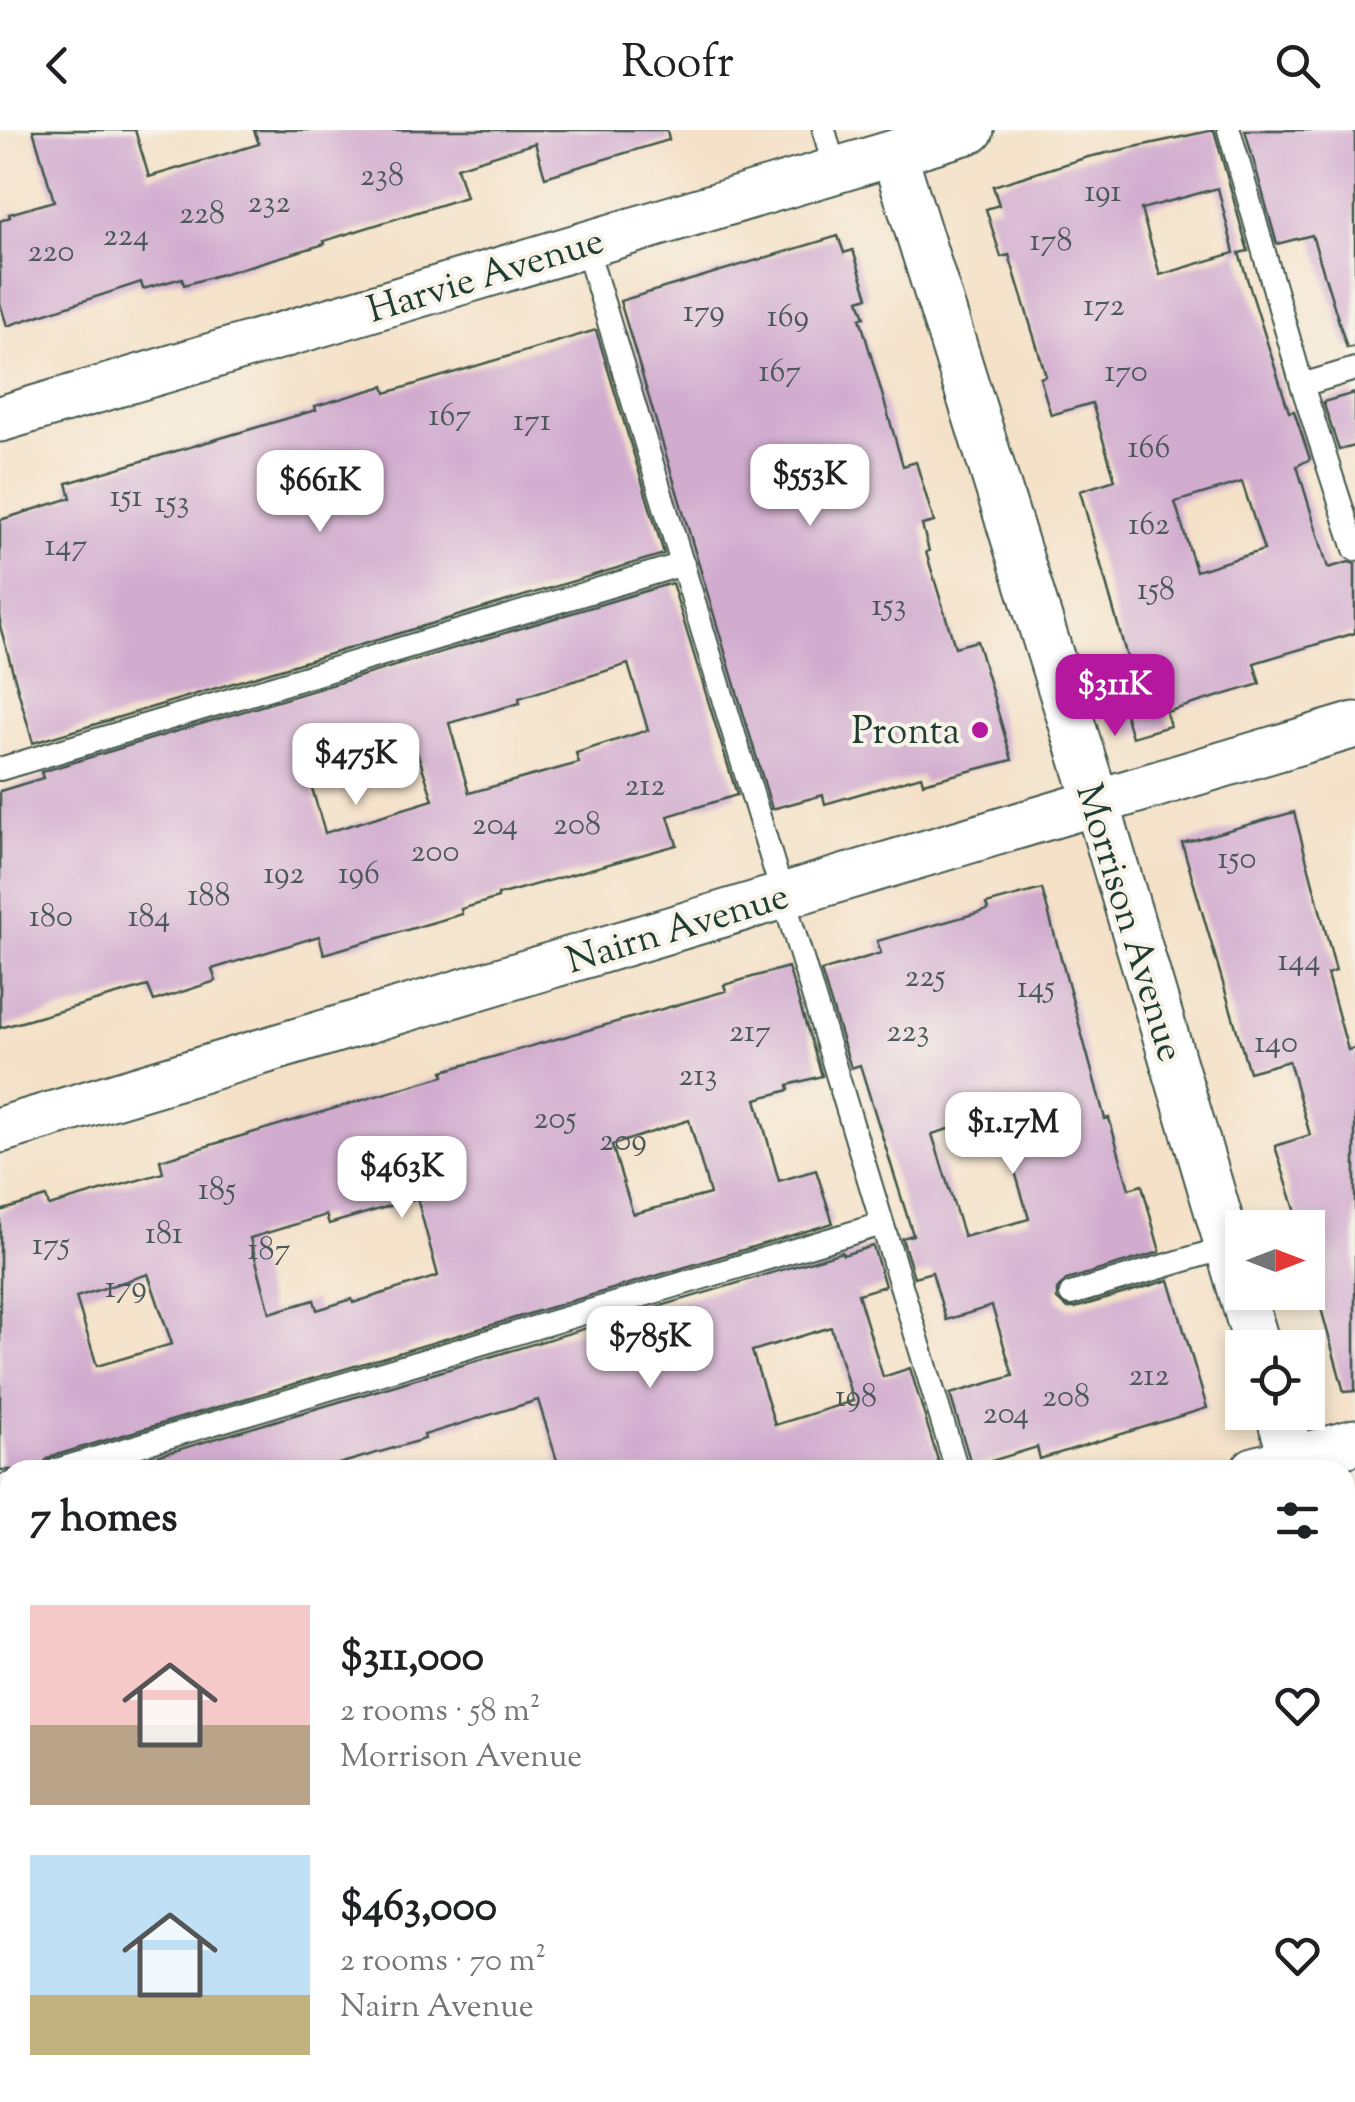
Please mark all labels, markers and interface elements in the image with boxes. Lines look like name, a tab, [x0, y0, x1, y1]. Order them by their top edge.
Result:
text: Roofr	[621, 33, 734, 98]
icon: back	[30, 38, 85, 93]
icon: search	[1270, 38, 1325, 93]
house number: 238	[360, 154, 404, 200]
house number: 191	[1085, 170, 1122, 216]
house number: 232	[248, 181, 290, 227]
house number: 228	[179, 192, 225, 238]
house number: 224	[103, 214, 149, 260]
street label: Harvie Avenue	[361, 216, 611, 339]
house number: 178	[1030, 219, 1072, 265]
house number: 220	[28, 230, 74, 276]
house number: 172	[1083, 284, 1125, 330]
house number: 179	[683, 290, 725, 336]
house number: 169	[767, 295, 809, 341]
house number: 167	[759, 350, 801, 396]
house number: 170	[1104, 350, 1148, 396]
house number: 167	[429, 394, 471, 440]
house number: 171	[513, 399, 551, 445]
house number: 166	[1128, 426, 1170, 472]
pin: $553K	[740, 444, 880, 529]
pin: $661K	[250, 450, 390, 535]
text: $553K	[772, 453, 848, 499]
text: $661K	[279, 459, 361, 505]
house number: 151	[110, 475, 142, 521]
house number: 153	[155, 481, 189, 527]
house number: 162	[1128, 503, 1170, 549]
house number: 147	[44, 524, 88, 570]
house number: 158	[1137, 568, 1175, 614]
house number: 153	[872, 584, 906, 630]
pin: $311K	[1045, 654, 1185, 739]
text: $311K	[1078, 663, 1152, 709]
place label: Pronta	[851, 707, 960, 761]
marker: Pronta	[969, 719, 991, 741]
pin: $475K	[286, 723, 426, 808]
text: $475K	[314, 732, 398, 778]
house number: 212	[625, 764, 665, 810]
street label: Morrison Avenue	[1059, 778, 1195, 1069]
house number: 204	[472, 803, 518, 849]
house number: 208	[553, 803, 601, 849]
house number: 200	[411, 830, 459, 876]
house number: 150	[1218, 837, 1256, 883]
house number: 192	[263, 852, 305, 898]
house number: 196	[338, 852, 380, 898]
street label: Nairn Avenue	[560, 871, 796, 990]
house number: 188	[188, 874, 230, 920]
house number: 180	[29, 895, 73, 941]
house number: 184	[128, 895, 170, 941]
house number: 144	[1277, 939, 1321, 985]
house number: 225	[905, 955, 945, 1001]
house number: 145	[1017, 966, 1055, 1012]
house number: 217	[729, 1010, 771, 1056]
house number: 223	[887, 1010, 929, 1056]
house number: 140	[1254, 1021, 1298, 1067]
house number: 213	[679, 1054, 717, 1100]
pin: $1.17M	[932, 1092, 1094, 1177]
house number: 205	[534, 1097, 576, 1143]
text: $1.17M	[967, 1101, 1059, 1147]
house number: 209	[599, 1119, 647, 1165]
pin: $463K	[332, 1136, 472, 1221]
text: $463K	[360, 1145, 444, 1191]
house number: 185	[198, 1168, 236, 1214]
north arrow	[1225, 1210, 1325, 1310]
map controls	[1225, 1210, 1325, 1430]
house number: 181	[145, 1212, 183, 1258]
house number: 175	[32, 1223, 70, 1269]
house number: 187	[248, 1228, 290, 1274]
house number: 179	[105, 1266, 147, 1312]
pin: $785K	[580, 1306, 720, 1391]
text: $785K	[608, 1315, 692, 1361]
button: locate	[1225, 1330, 1325, 1430]
house number: 212	[1129, 1354, 1169, 1400]
house number: 198	[835, 1375, 877, 1421]
house number: 208	[1042, 1375, 1090, 1421]
house number: 204	[983, 1392, 1029, 1438]
text: 7 homes	[30, 1490, 178, 1550]
icon: filters	[1270, 1493, 1325, 1548]
text: $311,000	[340, 1629, 484, 1689]
icon: home	[110, 1645, 230, 1765]
icon: heart	[1270, 1678, 1325, 1733]
text: 2 rooms · 58 m²	[340, 1689, 541, 1735]
text: Morrison Avenue	[340, 1735, 582, 1781]
text: $463,000	[340, 1879, 497, 1939]
icon: home	[110, 1895, 230, 2015]
icon: heart	[1270, 1928, 1325, 1983]
text: 2 rooms · 70 m²	[340, 1939, 546, 1985]
text: Nairn Avenue	[340, 1985, 534, 2031]

